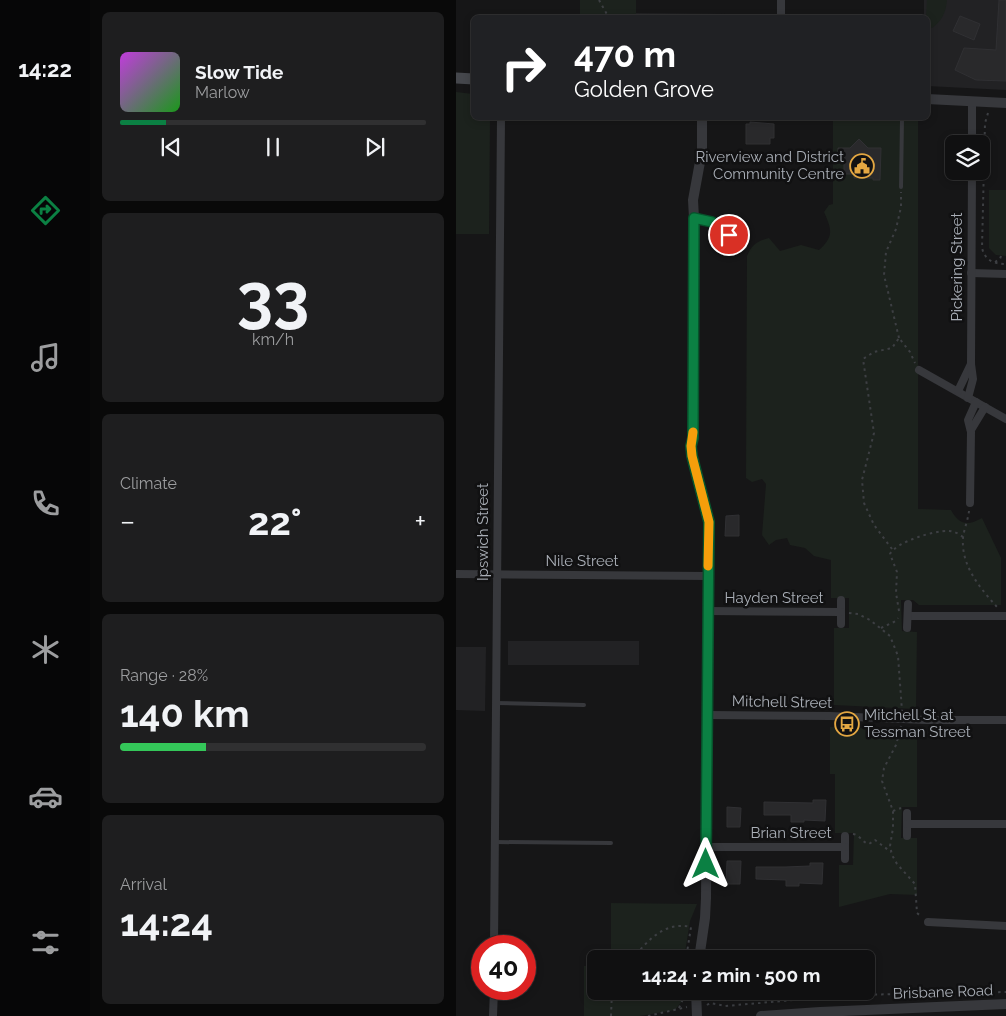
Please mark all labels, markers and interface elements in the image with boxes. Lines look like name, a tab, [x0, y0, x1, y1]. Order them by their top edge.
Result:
text: 470 m	[574, 34, 676, 75]
icon: right	[491, 35, 556, 100]
text: 14:22	[18, 56, 72, 82]
text: Slow Tide	[195, 61, 284, 83]
text: Golden Grove	[574, 76, 714, 102]
text: Marlow	[195, 83, 250, 102]
icon: previous	[157, 133, 185, 161]
icon: pause	[259, 133, 287, 161]
icon: next	[361, 133, 389, 161]
map controls	[945, 135, 990, 180]
button: layers	[945, 135, 990, 180]
place label: Riverview and District Community Centre	[696, 148, 844, 183]
public building icon: Riverview and District Community Centre	[849, 153, 875, 179]
icon: directions	[28, 193, 63, 228]
street label: Pickering Street	[948, 212, 966, 322]
pin	[708, 214, 750, 256]
icon: arrive	[715, 221, 743, 249]
text: 33	[237, 259, 309, 335]
text: km/h	[252, 330, 294, 349]
icon: music	[28, 340, 63, 375]
text: Climate	[120, 474, 177, 493]
street label: Ipswich Street	[474, 483, 492, 581]
icon: phone	[28, 486, 63, 521]
text: 22°	[248, 499, 301, 544]
text: −	[120, 505, 135, 538]
text: +	[414, 505, 426, 538]
street label: Nile Street	[545, 552, 619, 570]
street label: Hayden Street	[724, 589, 824, 607]
icon: climate	[28, 632, 63, 667]
text: Range · 28%	[120, 666, 208, 685]
text: 140 km	[120, 691, 250, 736]
street label: Mitchell Street	[732, 692, 832, 712]
place label: Mitchell St at Tessman Street	[864, 706, 971, 741]
bus stop icon: Mitchell St at Tessman Street	[834, 711, 860, 737]
icon: car	[28, 779, 63, 814]
street label: Brian Street	[751, 824, 831, 842]
position arrow	[679, 837, 731, 889]
text: Arrival	[120, 875, 167, 894]
text: 14:24	[120, 900, 213, 945]
icon: filters	[28, 925, 63, 960]
speed limit sign: 40	[471, 935, 536, 1000]
text: 14:24 · 2 min · 500 m	[642, 964, 820, 986]
street label: Brisbane Road	[892, 981, 994, 1003]

